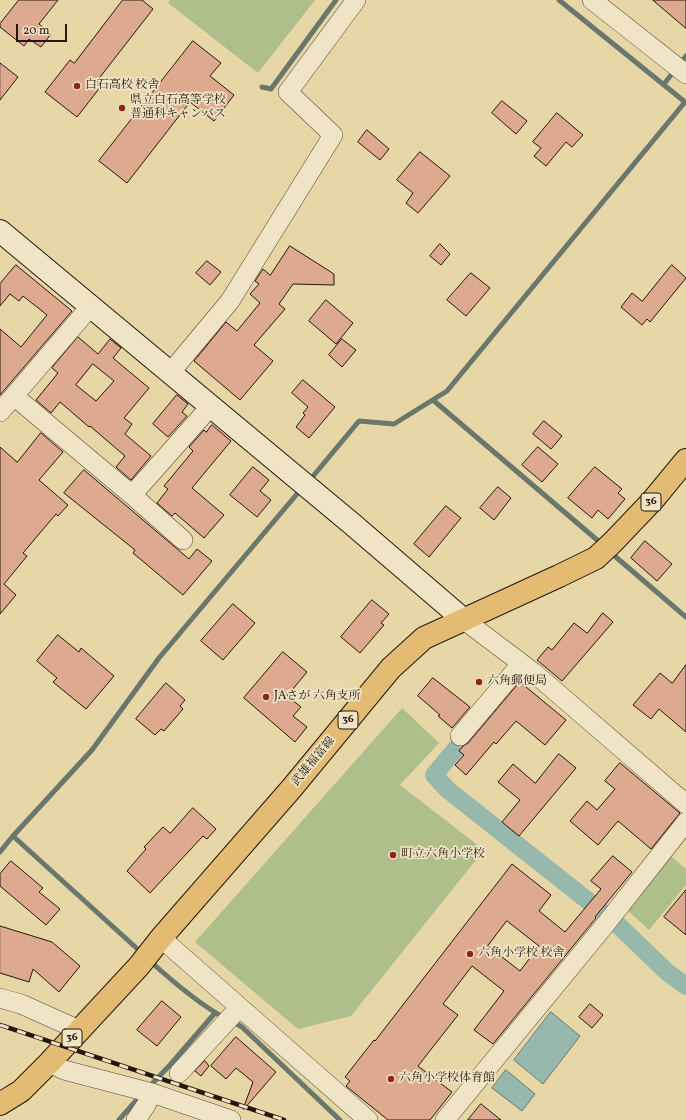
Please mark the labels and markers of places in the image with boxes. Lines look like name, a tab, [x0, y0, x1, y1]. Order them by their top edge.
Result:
place label: 白石高校 校舎	[85, 79, 159, 93]
marker: 白石高校 校舎	[72, 81, 82, 91]
place label: 県立白石高等学校 普通科キャンパス	[130, 94, 226, 122]
marker: 県立白石高等学校 普通科キャンパス	[117, 103, 127, 113]
place label: 六角郵便局	[487, 675, 547, 689]
marker: 六角郵便局	[474, 677, 484, 687]
place label: JAさが 六角支所	[274, 690, 361, 704]
marker: JAさが 六角支所	[261, 692, 271, 702]
place label: 町立六角小学校	[401, 848, 485, 862]
marker: 町立六角小学校	[388, 850, 398, 860]
place label: 六角小学校 校舎	[478, 947, 564, 961]
marker: 六角小学校 校舎	[465, 949, 475, 959]
place label: 六角小学校体育館	[399, 1072, 495, 1086]
marker: 六角小学校体育館	[386, 1074, 396, 1084]

